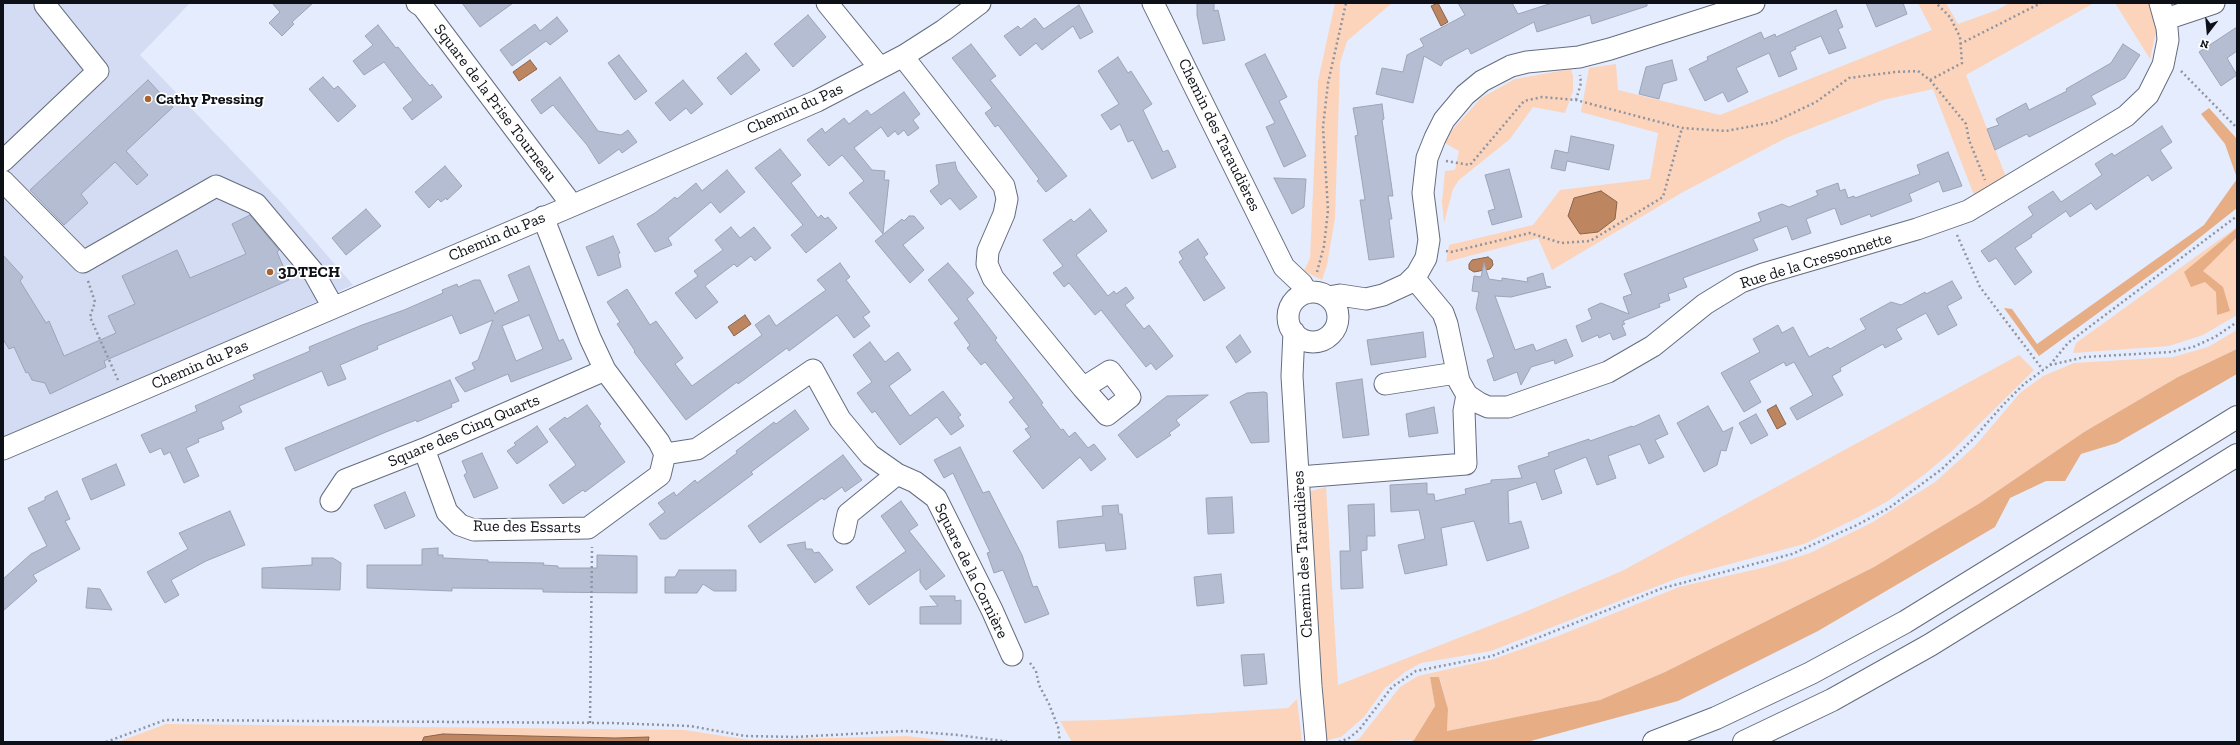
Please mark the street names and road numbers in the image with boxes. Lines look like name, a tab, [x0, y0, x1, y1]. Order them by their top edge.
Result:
street label: Square de la Prise Tourneau	[430, 21, 560, 185]
street label: Chemin des Taraudières	[1174, 56, 1264, 214]
street label: Chemin du Pas	[744, 79, 846, 139]
street label: Chemin du Pas	[446, 208, 548, 266]
street label: Rue de la Cressonnette	[1738, 229, 1894, 293]
street label: Chemin du Pas	[149, 336, 251, 394]
street label: Square des Cinq Quarts	[385, 390, 543, 472]
street label: Chemin des Taraudières	[1289, 470, 1317, 638]
street label: Square de la Cornière	[930, 500, 1012, 642]
street label: Rue des Essarts	[473, 516, 581, 538]

